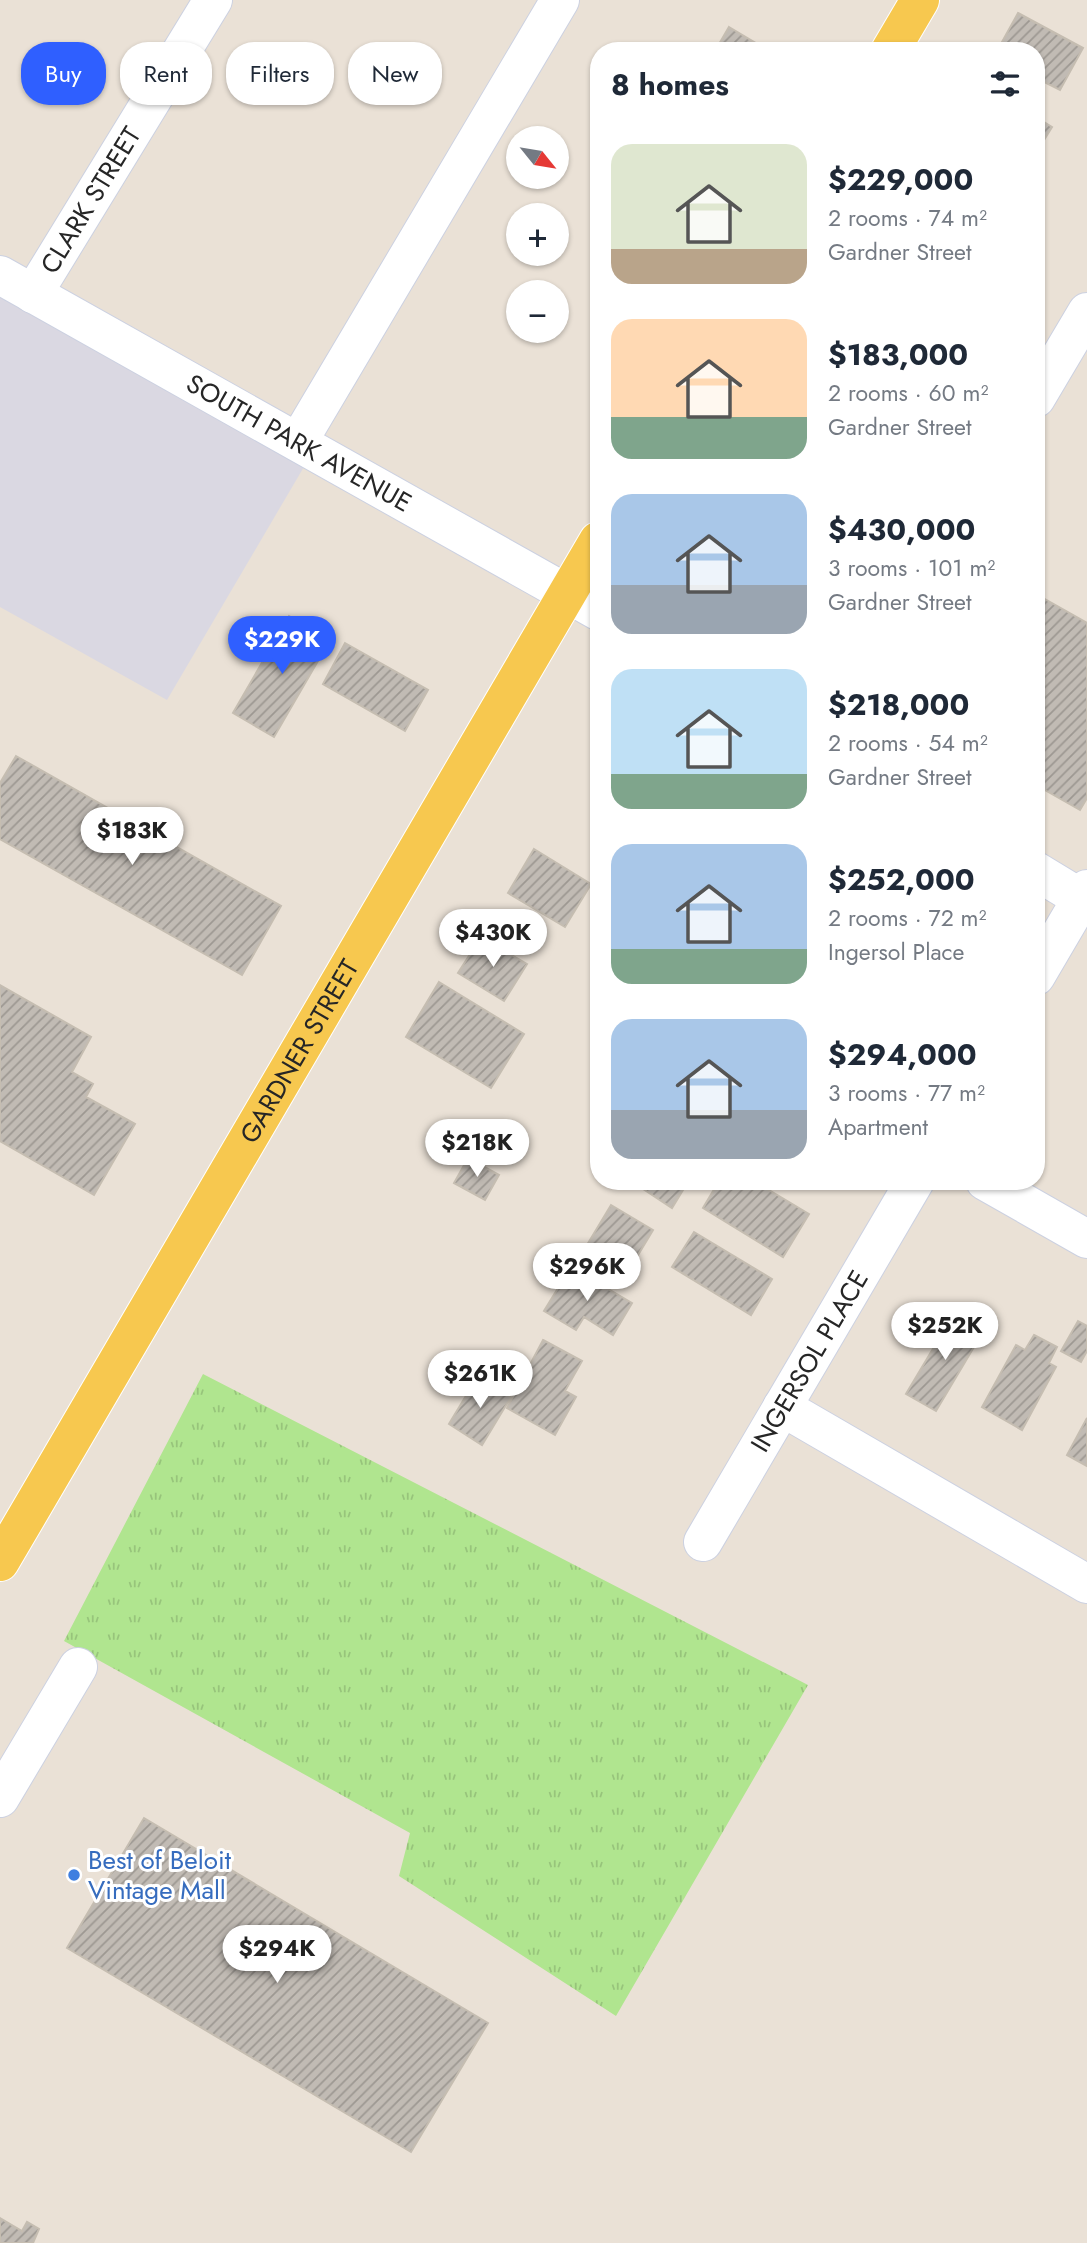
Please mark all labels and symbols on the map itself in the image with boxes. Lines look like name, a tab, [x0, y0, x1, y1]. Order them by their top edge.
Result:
street label: CLARK STREET	[31, 119, 150, 281]
north arrow	[506, 126, 569, 189]
street label: SOUTH PARK AVENUE	[179, 364, 419, 522]
pin: $229K	[233, 616, 331, 676]
pin: $183K	[83, 808, 181, 867]
pin: $430K	[444, 909, 542, 969]
street label: GARDNER STREET	[230, 952, 368, 1150]
pin: $218K	[428, 1120, 526, 1179]
pin: $296K	[538, 1244, 636, 1303]
street label: INGERSOL PLACE	[741, 1263, 878, 1459]
pin: $252K	[896, 1302, 994, 1362]
pin: $261K	[431, 1350, 529, 1410]
place label: Best of Beloit Vintage Mall	[88, 1841, 232, 1909]
marker: Best of Beloit Vintage Mall	[66, 1867, 82, 1883]
pin: $294K	[228, 1926, 326, 1985]

